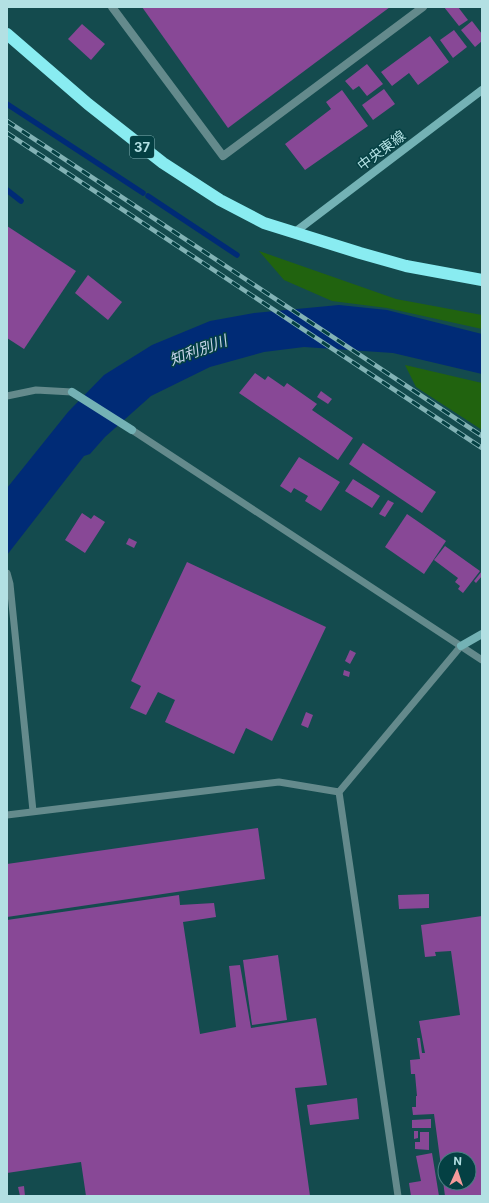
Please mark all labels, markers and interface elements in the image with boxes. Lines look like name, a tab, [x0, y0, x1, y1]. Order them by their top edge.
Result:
street label: 中央東線	[354, 126, 408, 174]
road number: 37	[130, 136, 154, 158]
water label: 知利別川	[167, 330, 231, 369]
north arrow	[437, 1151, 477, 1191]
text: N	[453, 1154, 462, 1168]

